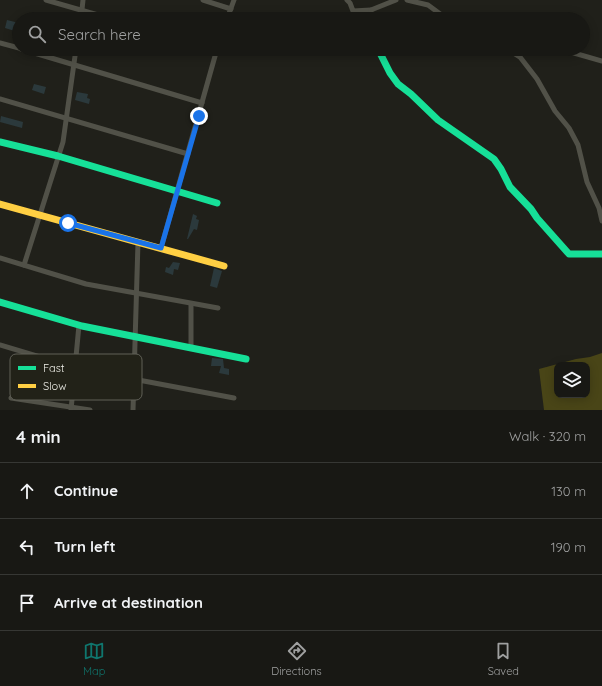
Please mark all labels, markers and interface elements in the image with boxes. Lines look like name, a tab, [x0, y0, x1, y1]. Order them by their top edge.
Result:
search box	[12, 12, 590, 56]
icon: search	[26, 23, 48, 45]
text: Search here	[58, 25, 141, 44]
route end	[190, 107, 208, 125]
route start	[59, 214, 77, 232]
legend	[10, 354, 142, 400]
text: Fast	[43, 361, 65, 375]
map controls	[554, 362, 590, 398]
button: layers	[554, 362, 590, 398]
text: Slow	[43, 379, 67, 393]
text: 4 min	[16, 426, 61, 447]
text: Walk · 320 m	[509, 428, 586, 444]
icon: ahead	[16, 480, 38, 502]
text: Continue	[54, 481, 118, 500]
text: 130 m	[551, 483, 586, 499]
icon: left	[16, 536, 38, 558]
text: Turn left	[54, 537, 116, 556]
text: 190 m	[551, 539, 586, 555]
icon: arrive	[16, 592, 38, 614]
text: Arrive at destination	[54, 593, 203, 612]
tab: Map	[83, 640, 105, 678]
tab: Directions	[271, 640, 322, 678]
tab: Saved	[488, 640, 519, 678]

